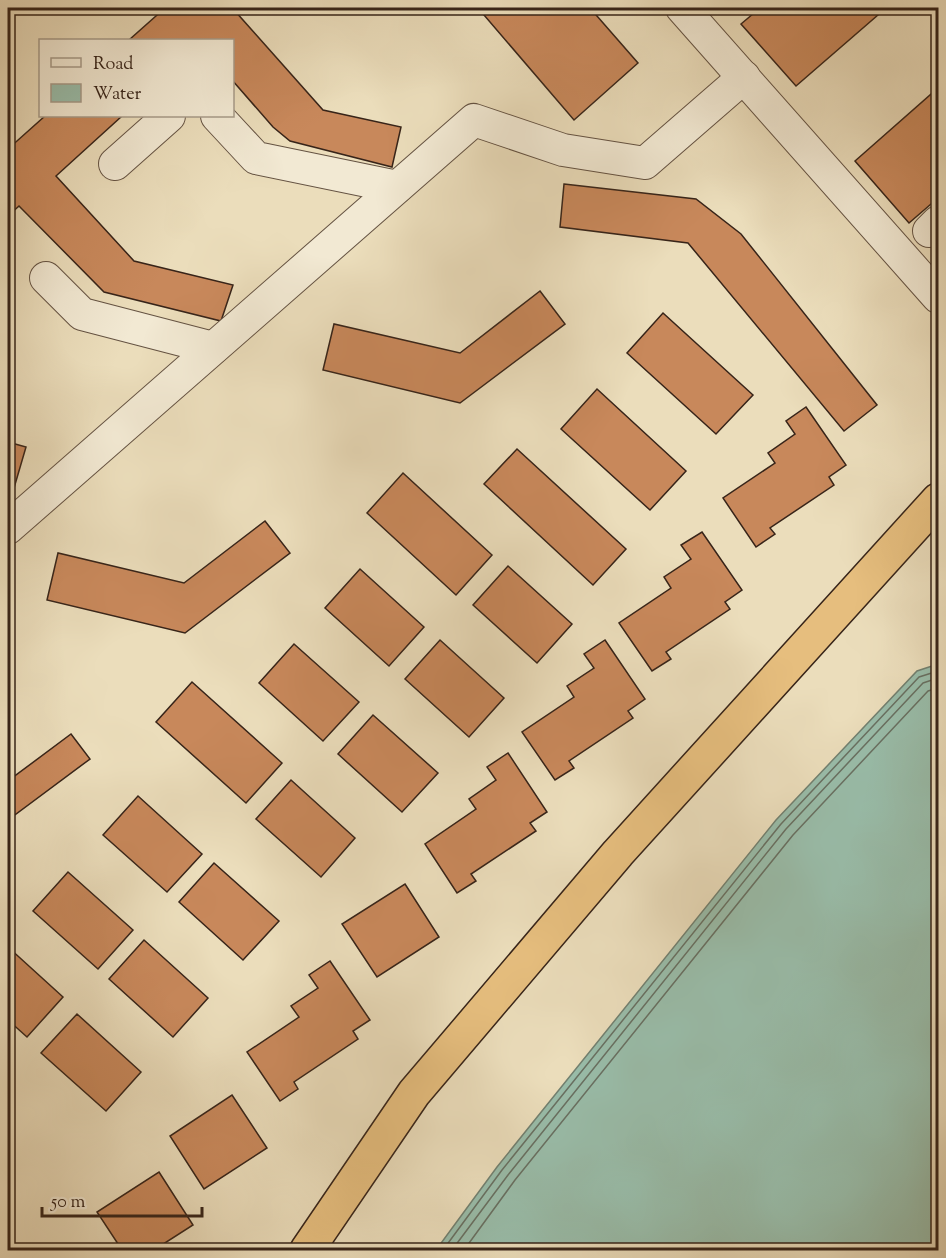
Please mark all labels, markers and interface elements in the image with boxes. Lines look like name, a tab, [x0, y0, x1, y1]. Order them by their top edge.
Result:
legend	[39, 39, 234, 117]
text: Road	[93, 52, 133, 78]
text: Water	[93, 82, 142, 108]
scale bar	[42, 1180, 202, 1218]
text: 50 m	[50, 1190, 86, 1216]

